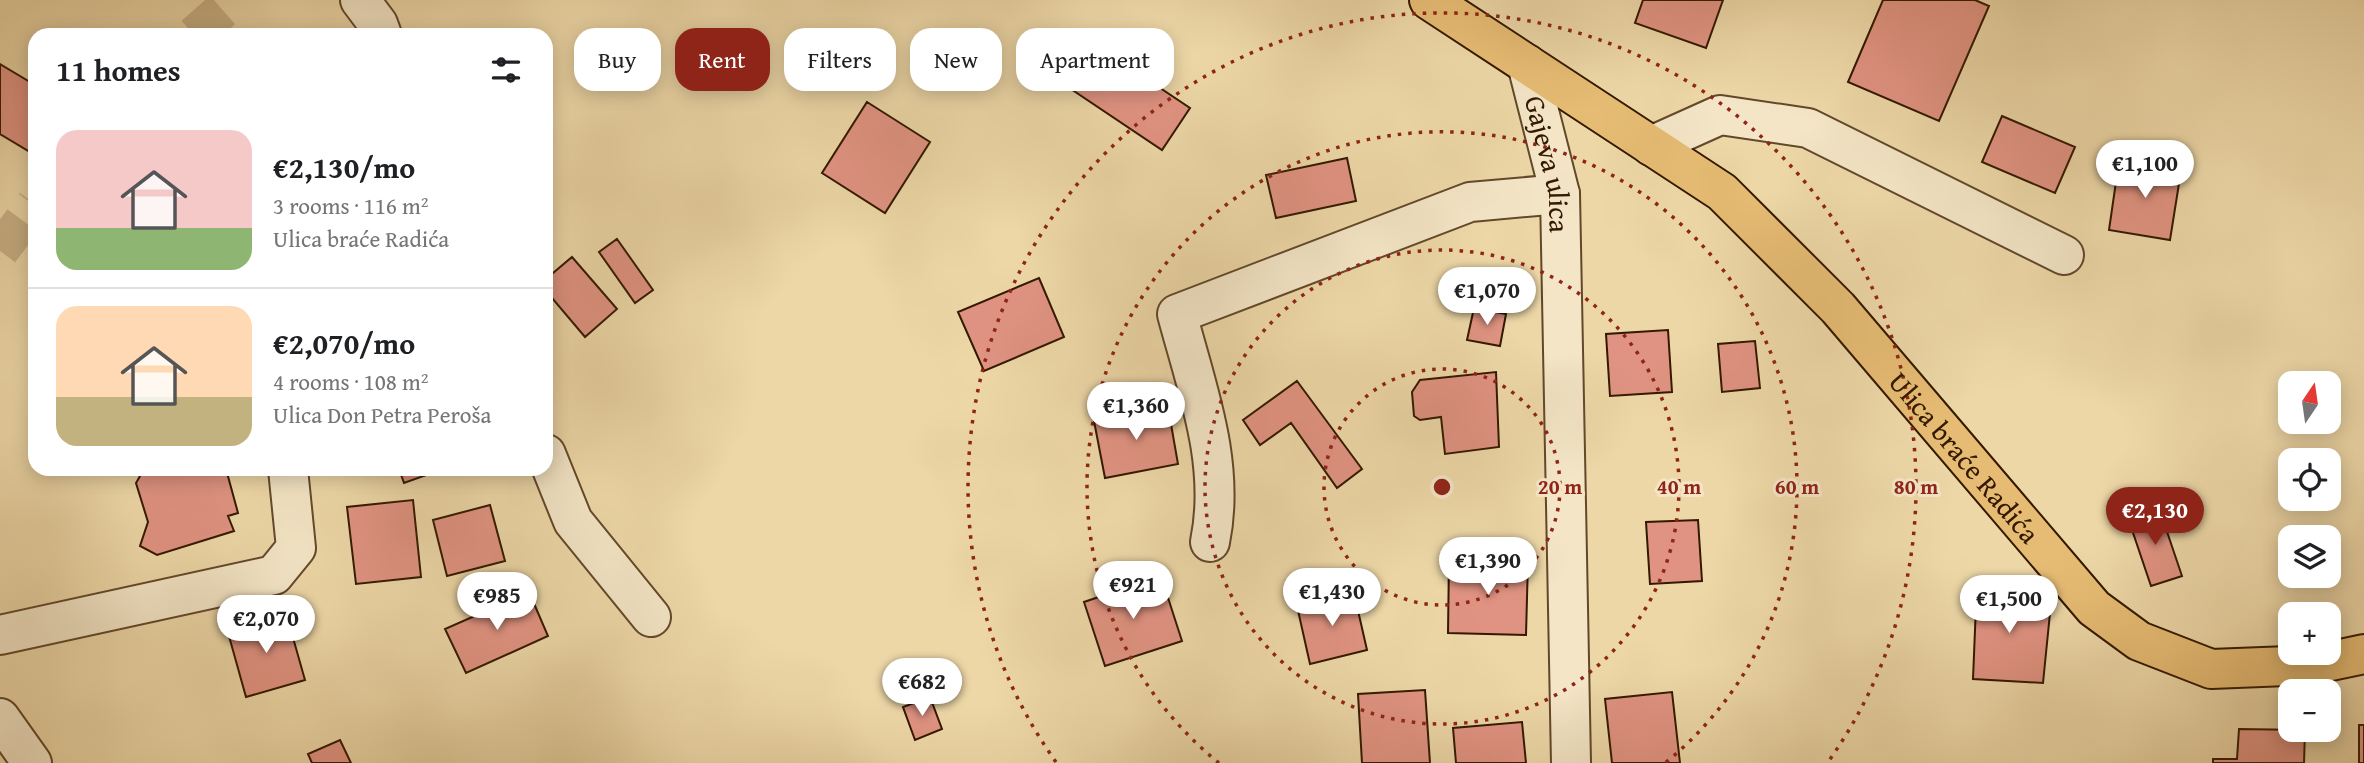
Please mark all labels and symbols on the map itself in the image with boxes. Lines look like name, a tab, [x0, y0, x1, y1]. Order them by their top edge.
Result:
street label: Gajeva ulica	[1515, 91, 1581, 234]
pin: €1,100	[2088, 140, 2202, 200]
pin: €1,070	[1430, 268, 1544, 327]
street label: Ulica braće Radića	[1880, 362, 2051, 552]
north arrow	[2278, 371, 2342, 434]
pin: €1,360	[1079, 382, 1193, 442]
text: 20 m	[1538, 471, 1582, 502]
text: 40 m	[1657, 471, 1701, 502]
text: 60 m	[1775, 471, 1819, 502]
text: 80 m	[1894, 471, 1938, 502]
centre of rings	[1430, 475, 1454, 499]
pin: €2,130	[2098, 488, 2212, 547]
pin: €1,390	[1431, 538, 1545, 597]
pin: €921	[1092, 562, 1174, 621]
pin: €1,430	[1275, 568, 1389, 628]
pin: €985	[456, 572, 538, 632]
pin: €1,500	[1952, 576, 2066, 635]
pin: €2,070	[209, 596, 323, 655]
pin: €682	[881, 658, 963, 718]

